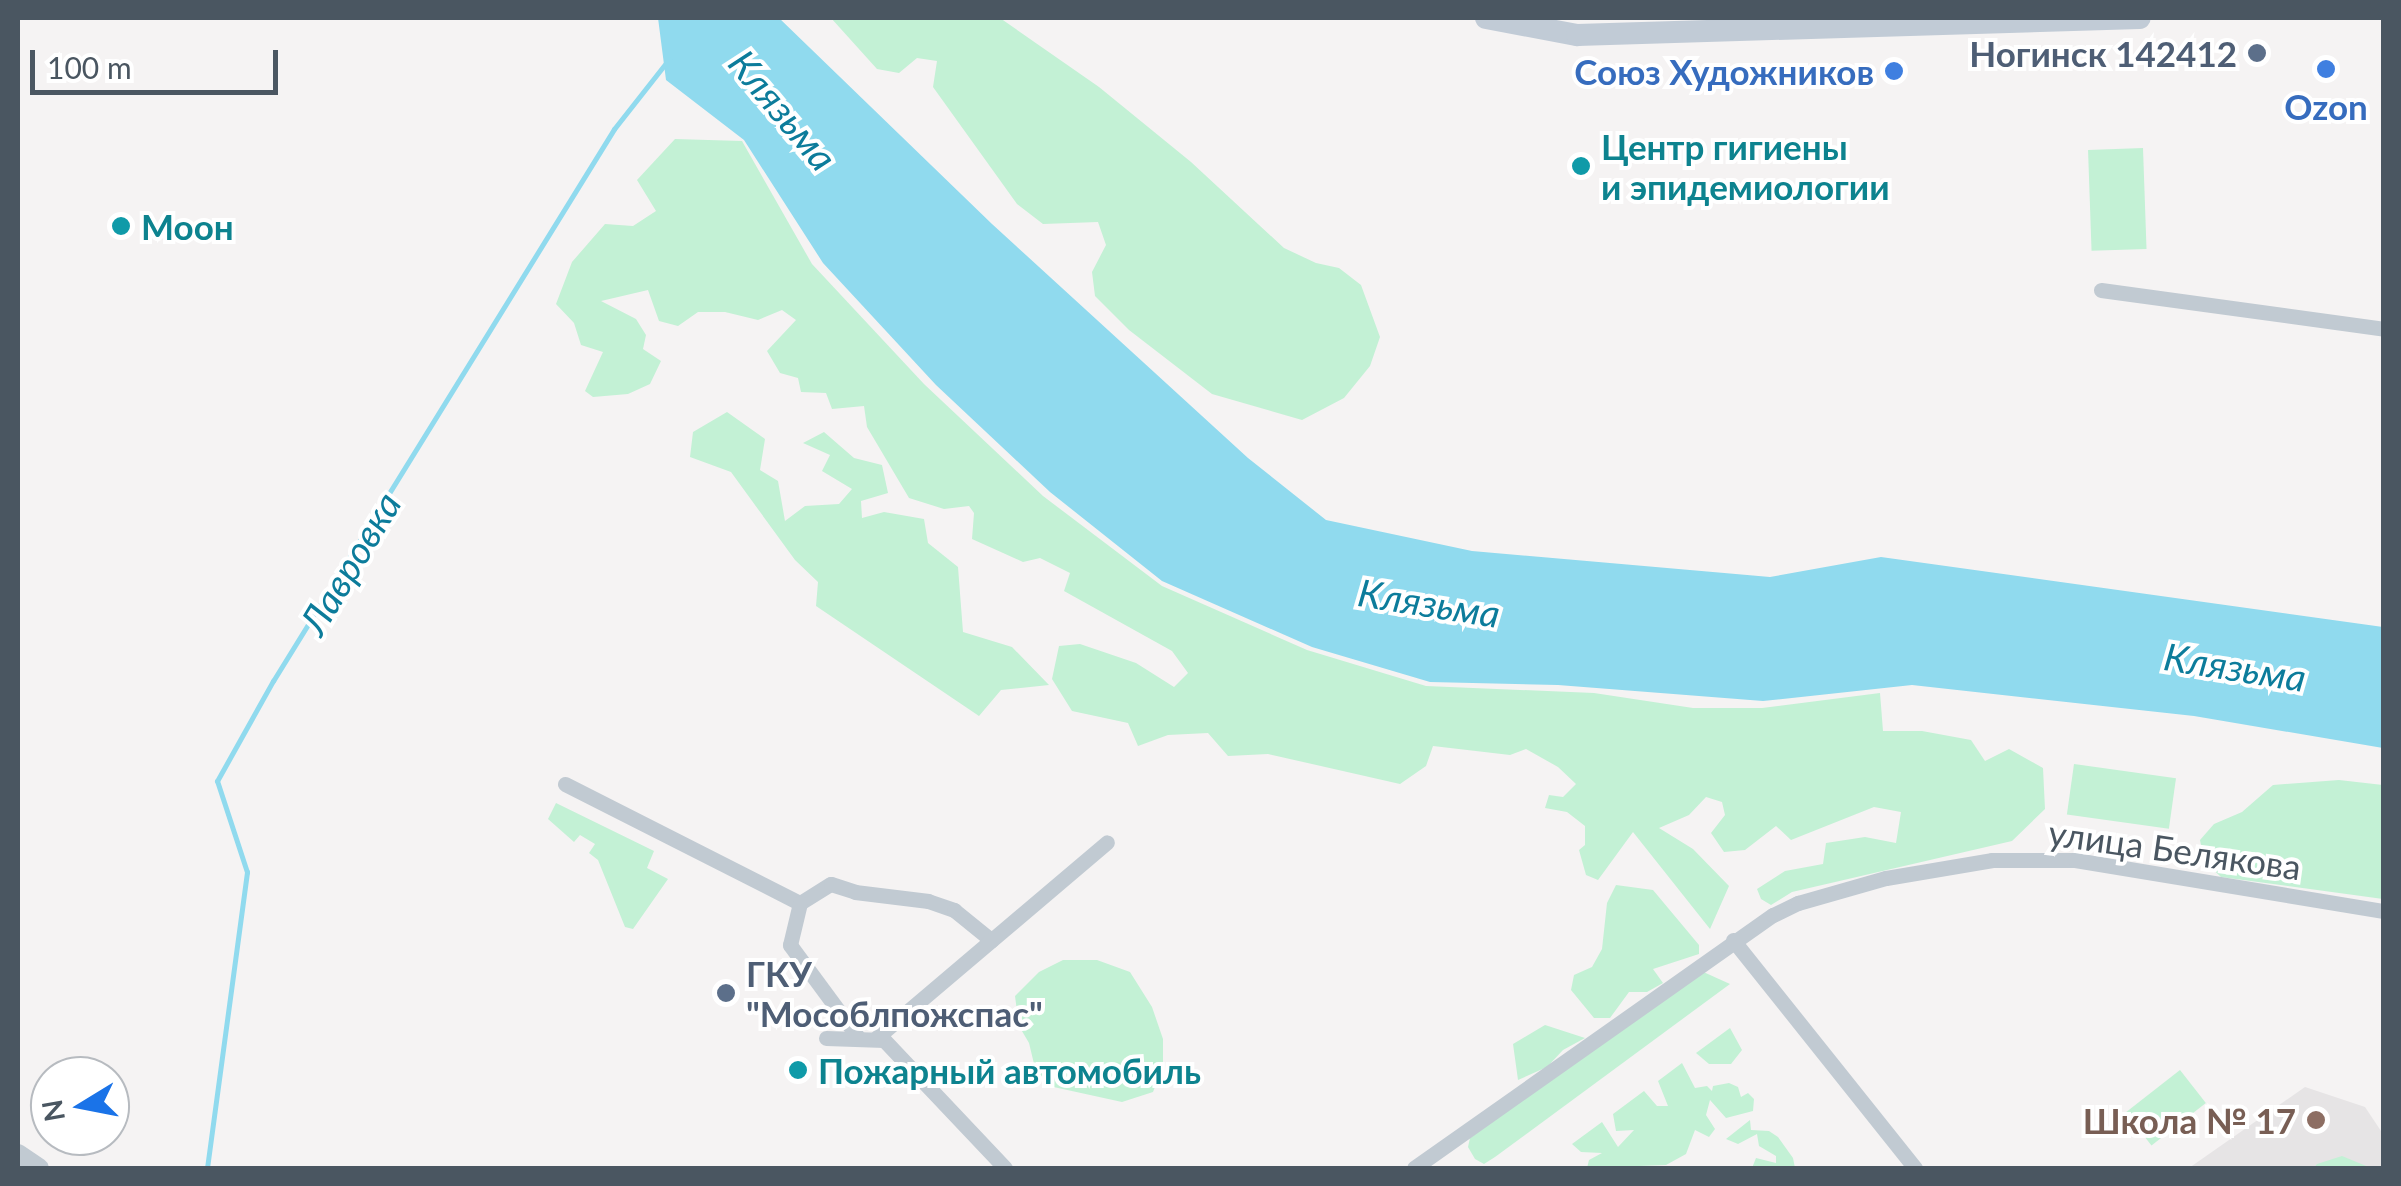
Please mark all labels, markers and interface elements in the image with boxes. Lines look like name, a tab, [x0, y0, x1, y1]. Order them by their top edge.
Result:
scale bar	[35, 30, 282, 92]
place label: Ногинск 142412	[1969, 32, 2237, 74]
water label: Клязьма	[720, 41, 846, 179]
marker: Ногинск 142412	[2246, 42, 2268, 64]
text: 100 m	[47, 49, 132, 85]
place label: Союз Художников	[1574, 50, 1874, 92]
marker: Ozon	[2315, 58, 2337, 80]
marker: Союз Художников	[1883, 60, 1905, 82]
place label: Ozon	[2284, 85, 2368, 127]
place label: Центр гигиены и эпидемиологии	[1601, 125, 1890, 207]
marker: Центр гигиены и эпидемиологии	[1570, 155, 1592, 177]
place label: Моон	[141, 205, 234, 247]
marker: Моон	[110, 215, 132, 237]
water label: Лавровка	[290, 484, 410, 642]
water label: Клязьма	[1355, 569, 1503, 637]
water label: Клязьма	[2161, 633, 2309, 701]
street label: улица Белякова	[2046, 811, 2304, 887]
place label: ГКУ "Мособлпожспас"	[746, 952, 1043, 1034]
marker: ГКУ "Мособлпожспас"	[715, 982, 737, 1004]
place label: Пожарный автомобиль	[818, 1049, 1201, 1091]
north arrow	[30, 1056, 130, 1156]
marker: Пожарный автомобиль	[787, 1059, 809, 1081]
text: N	[34, 1097, 71, 1124]
place label: Школа № 17	[2083, 1099, 2296, 1141]
marker: Школа № 17	[2305, 1109, 2327, 1131]

